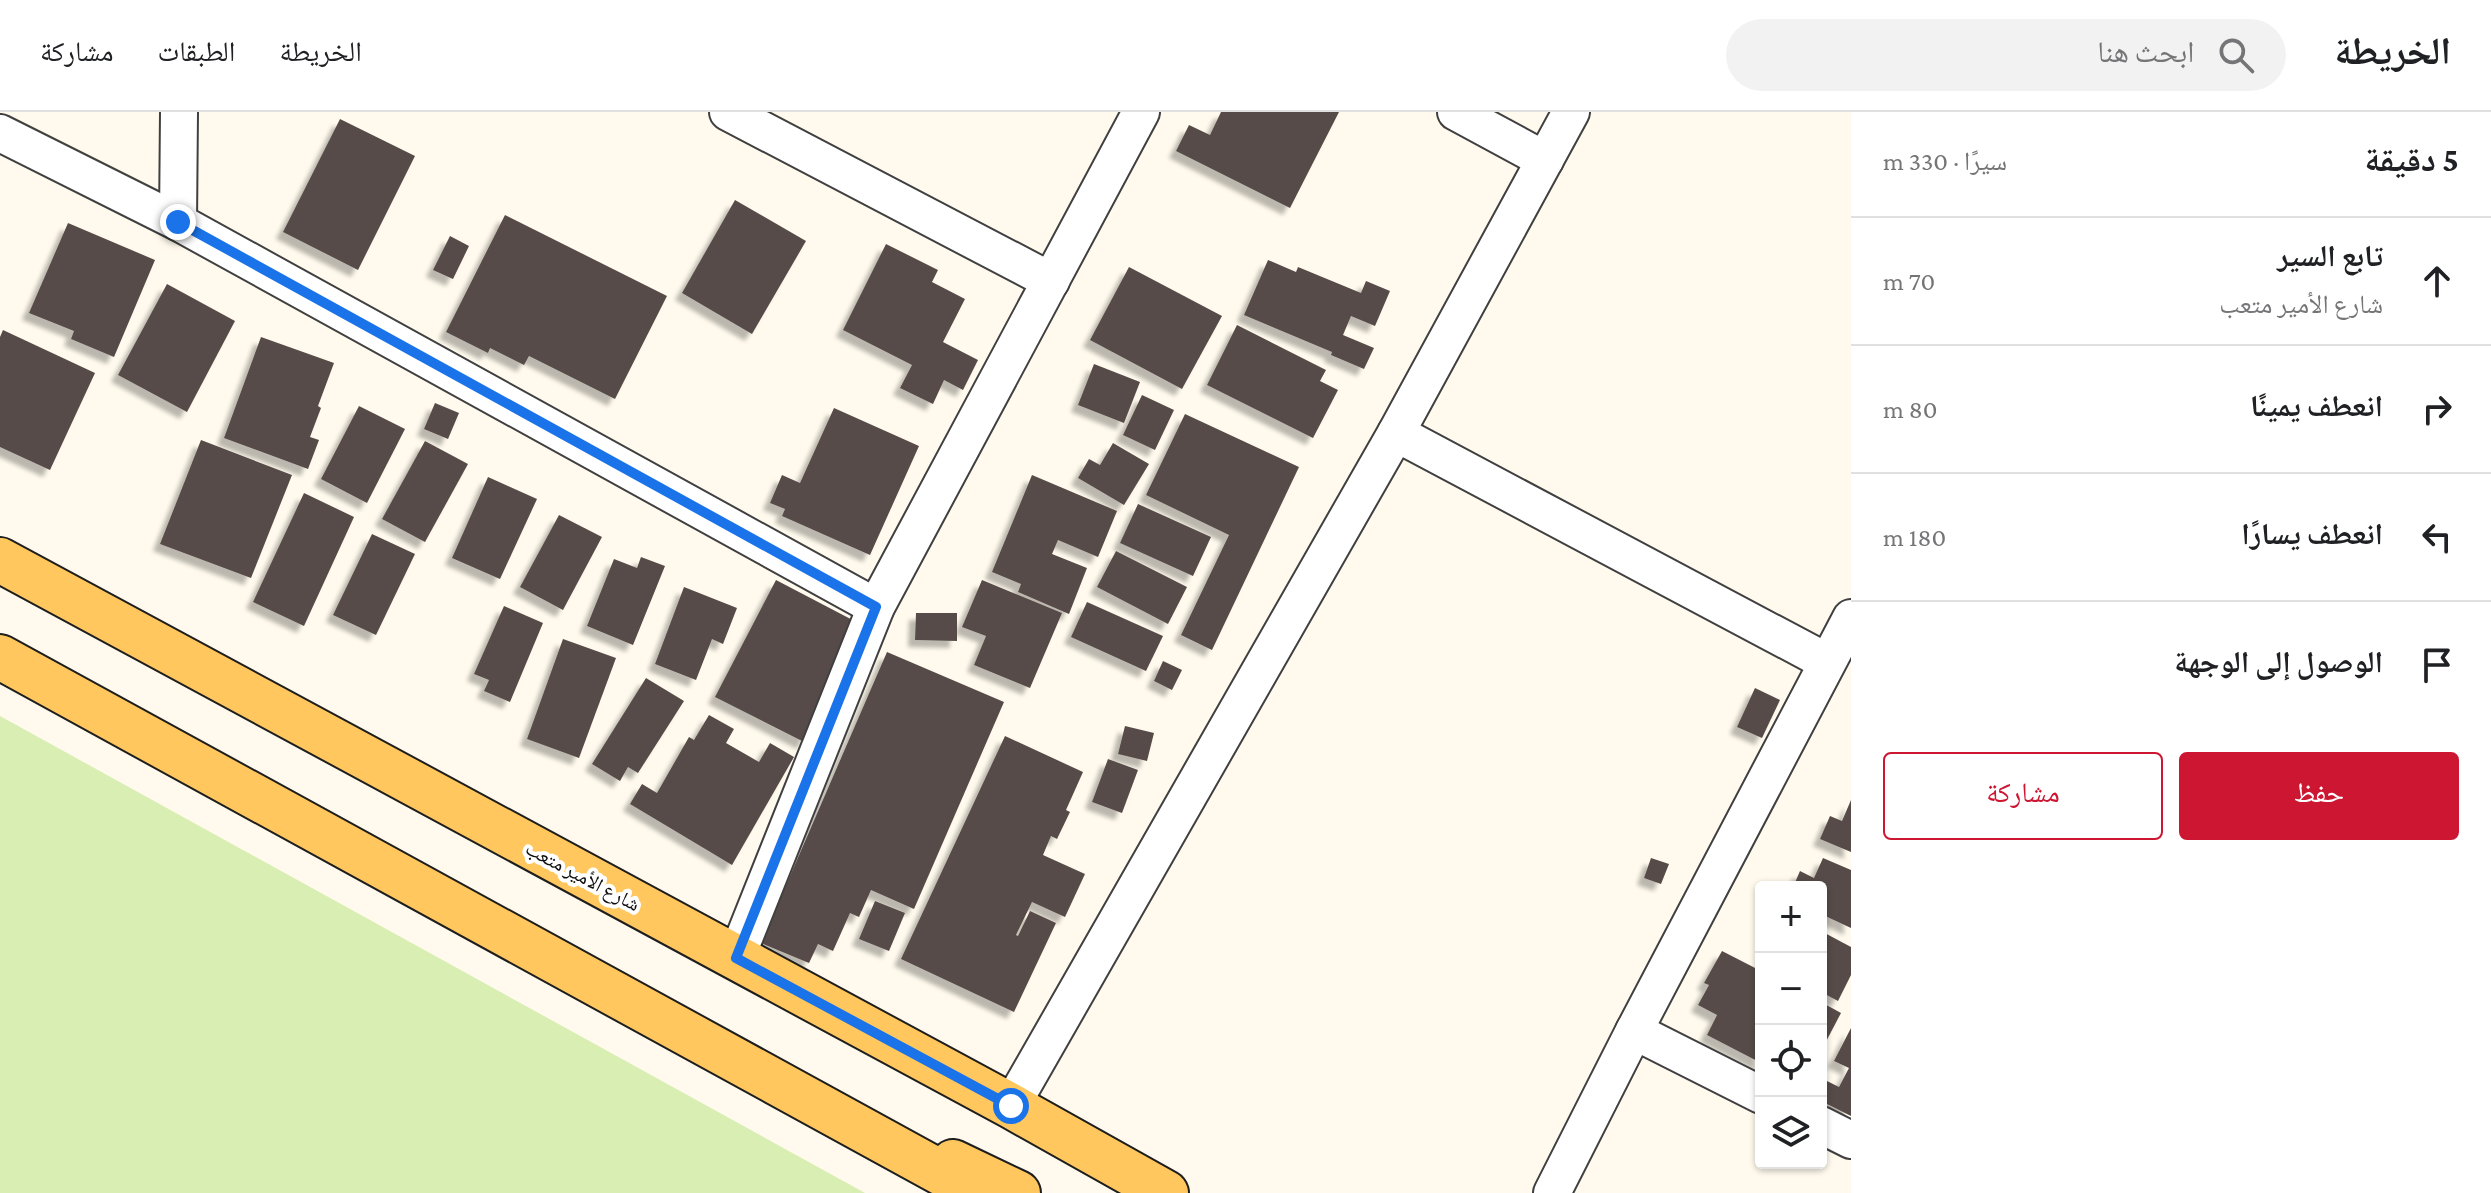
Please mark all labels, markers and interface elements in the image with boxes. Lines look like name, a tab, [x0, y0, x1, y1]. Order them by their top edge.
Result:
search box	[1726, 19, 2286, 91]
text: الخريطة	[2334, 30, 2451, 72]
icon: search	[2214, 33, 2258, 77]
text: ابحث هنا	[2097, 35, 2194, 68]
text: مشاركة	[40, 36, 114, 67]
text: الطبقات	[158, 36, 235, 67]
text: الخريطة	[279, 36, 362, 67]
text: 5 دقيقة	[2364, 141, 2459, 178]
text: سيرًا · 330 m	[1883, 147, 2007, 176]
route end	[160, 204, 196, 240]
text: تابع السير	[2277, 239, 2383, 272]
icon: ahead	[2415, 259, 2459, 303]
text: 70 m	[1883, 267, 1935, 296]
text: شارع الأمير متعب	[2219, 290, 2383, 319]
icon: right	[2415, 387, 2459, 431]
text: انعطف يمينًا	[2250, 389, 2383, 422]
text: 80 m	[1883, 395, 1937, 424]
icon: left	[2415, 515, 2459, 559]
text: انعطف يسارًا	[2241, 517, 2383, 550]
text: 180 m	[1883, 523, 1946, 552]
icon: arrive	[2415, 643, 2459, 687]
text: الوصول إلى الوجهة	[2174, 645, 2383, 678]
button: مشاركة	[1883, 752, 2163, 840]
button: حفظ	[2179, 752, 2459, 840]
street label: شارع الأمير متعب	[521, 837, 644, 917]
map controls	[1755, 881, 1827, 1169]
button: +	[1755, 881, 1827, 953]
button: −	[1755, 953, 1827, 1025]
button: locate	[1755, 1025, 1827, 1097]
route start	[993, 1088, 1029, 1124]
button: layers	[1755, 1097, 1827, 1169]

